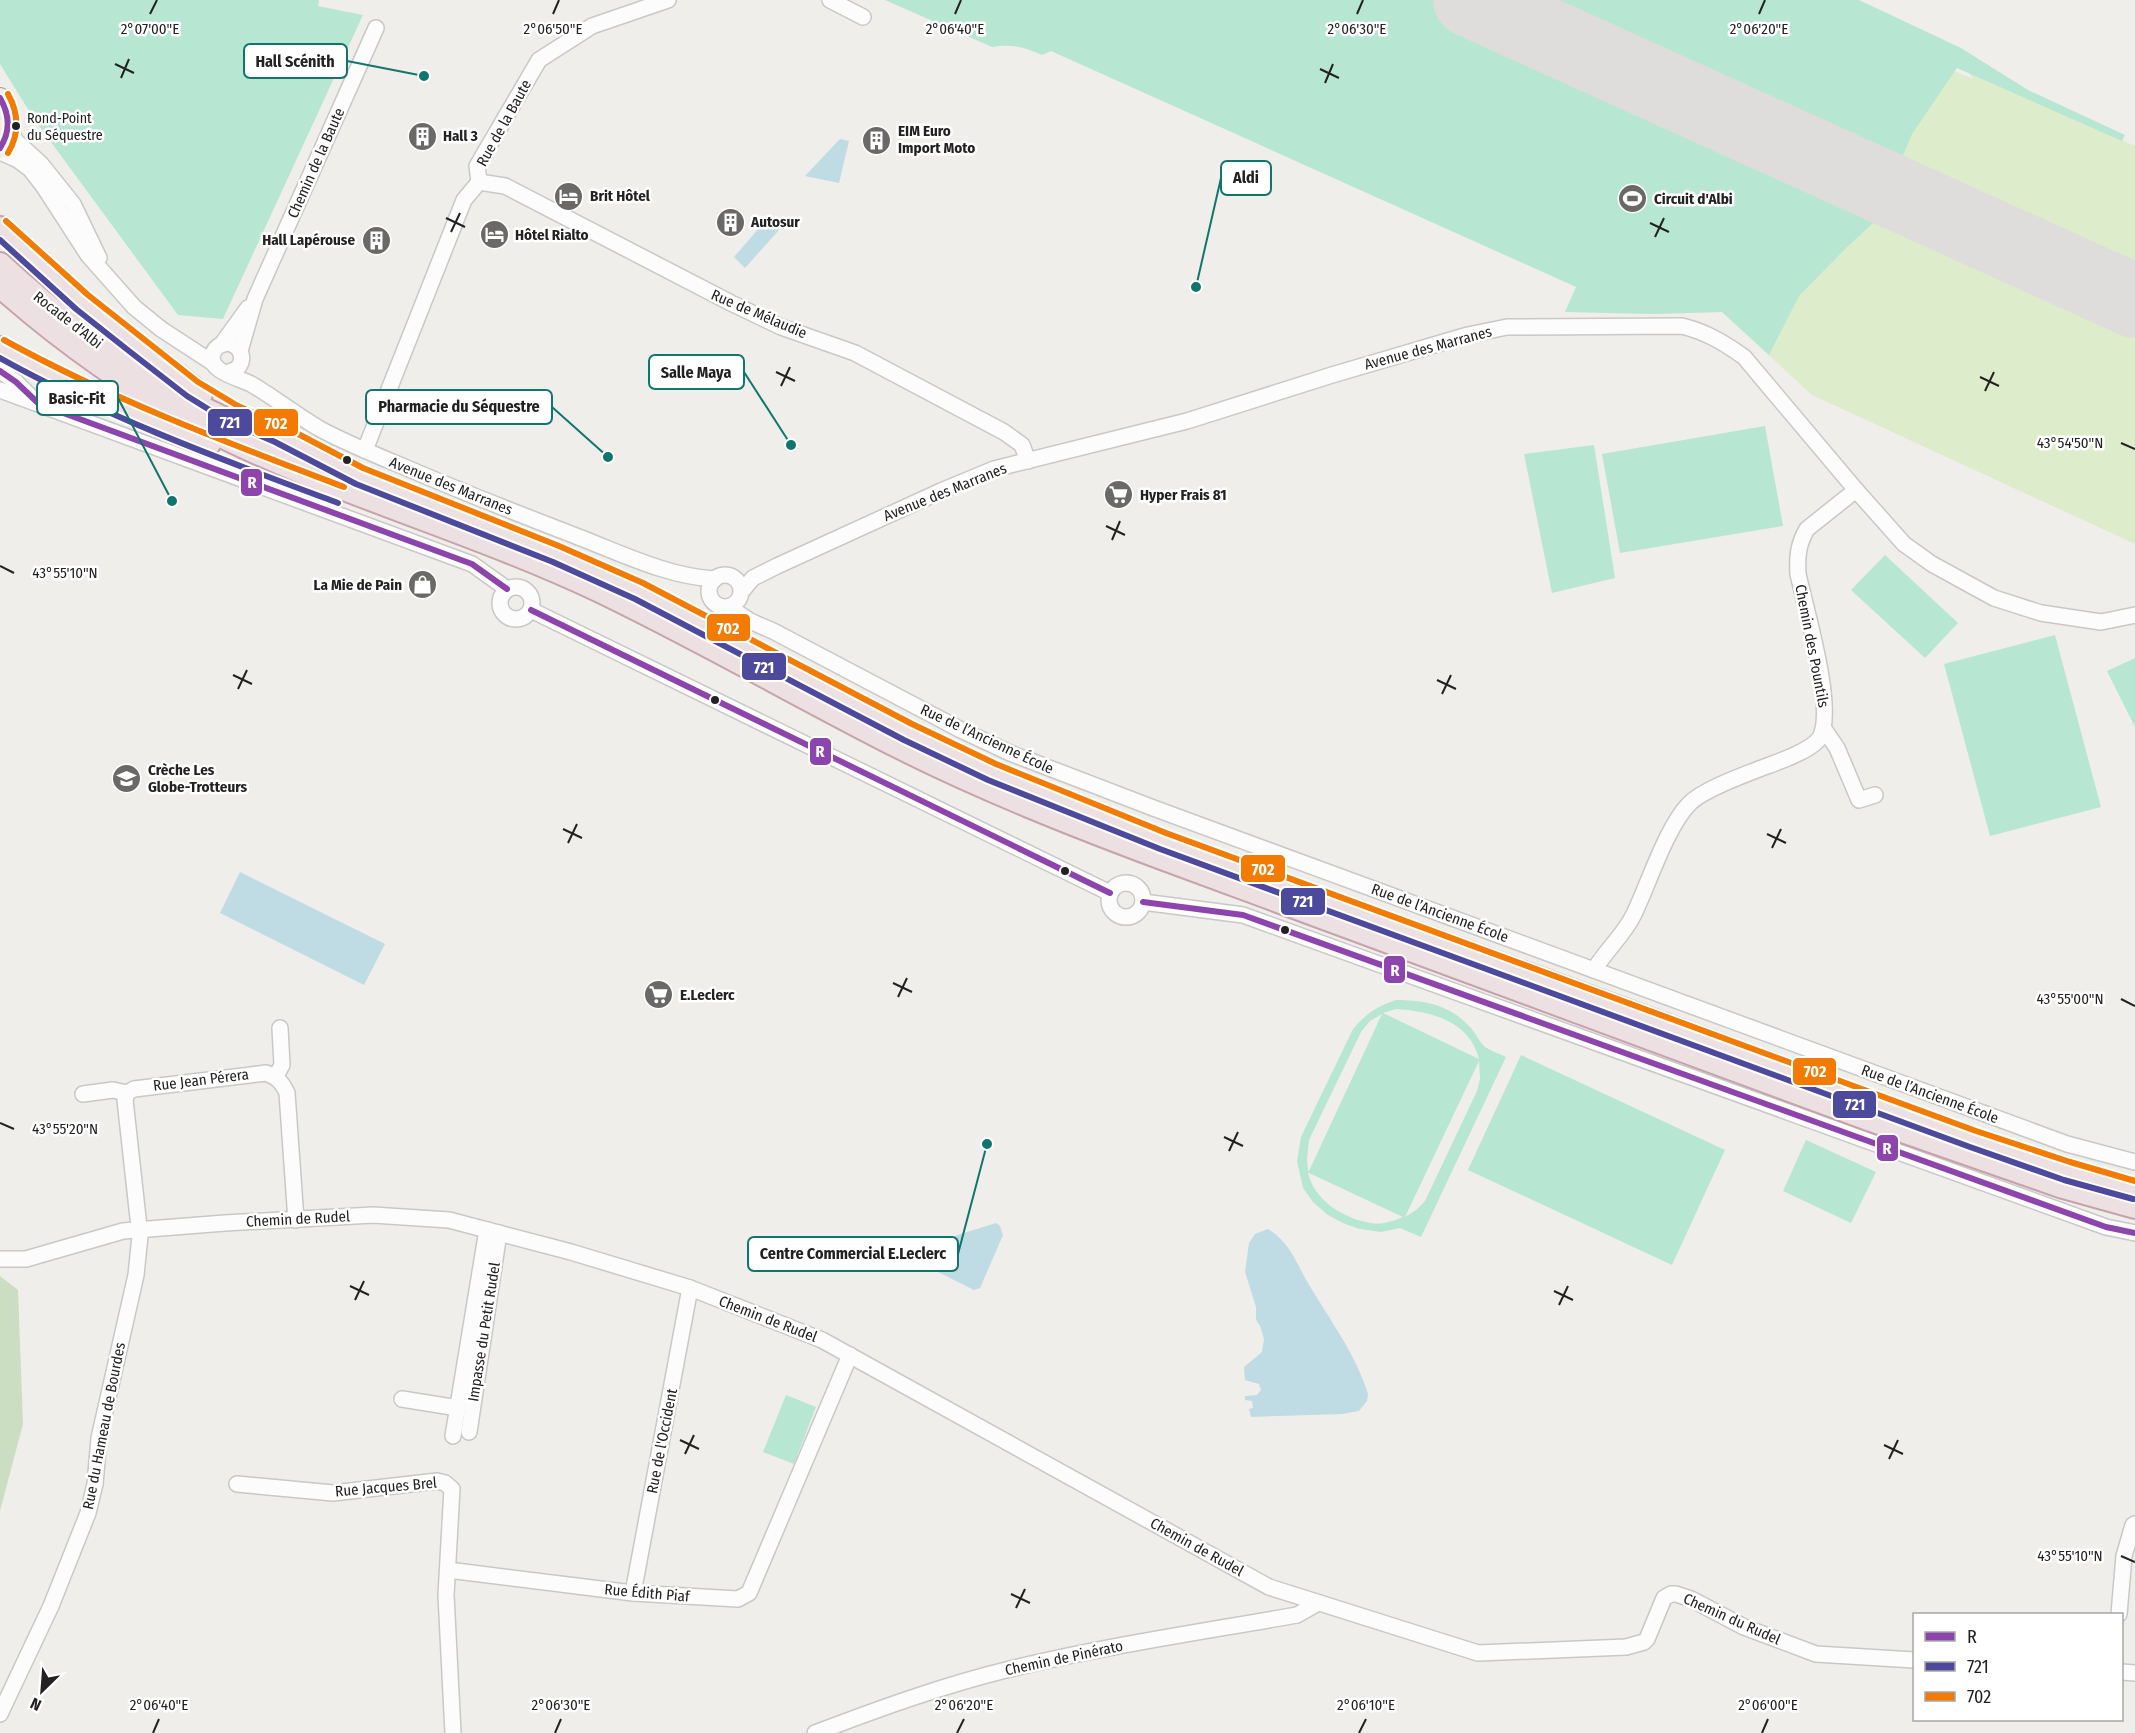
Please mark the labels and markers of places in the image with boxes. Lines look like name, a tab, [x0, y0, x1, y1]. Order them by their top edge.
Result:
callout: Hall Scénith	[244, 44, 347, 78]
place label: Rond-Point du Séquestre	[27, 110, 103, 144]
marker: Rond-Point du Séquestre	[10, 120, 22, 132]
building icon: Hall 3	[406, 120, 438, 152]
place label: EIM Euro Import Moto	[898, 122, 975, 157]
building icon: EIM Euro Import Moto	[861, 124, 893, 156]
place label: Hall 3	[443, 127, 478, 145]
callout: Aldi	[1221, 161, 1271, 195]
hotel icon: Brit Hôtel	[553, 180, 585, 212]
sports icon: Circuit d'Albi	[1617, 183, 1649, 215]
place label: Brit Hôtel	[590, 187, 651, 205]
place label: Circuit d'Albi	[1654, 190, 1733, 208]
building icon: Autosur	[714, 206, 746, 238]
place label: Autosur	[750, 213, 800, 231]
hotel icon: Hôtel Rialto	[478, 219, 510, 251]
building icon: Hall Lapérouse	[360, 224, 392, 256]
place label: Hôtel Rialto	[515, 226, 589, 244]
place label: Hall Lapérouse	[262, 231, 355, 249]
callout: Salle Maya	[649, 355, 744, 389]
callout: Basic-Fit	[37, 381, 118, 415]
callout: Pharmacie du Séquestre	[366, 390, 552, 424]
unlabelled marker	[341, 454, 353, 466]
supermarket icon: Hyper Frais 81	[1103, 479, 1135, 511]
place label: Hyper Frais 81	[1140, 486, 1227, 504]
shop icon: La Mie de Pain	[407, 569, 439, 601]
place label: La Mie de Pain	[314, 576, 402, 594]
unlabelled marker	[709, 694, 721, 706]
place label: Crèche Les Globe-Trotteurs	[148, 761, 248, 796]
school or university icon: Crèche Les Globe-Trotteurs	[111, 763, 143, 795]
unlabelled marker	[1059, 865, 1071, 877]
unlabelled marker	[1279, 924, 1291, 936]
supermarket icon: E.Leclerc	[643, 979, 675, 1011]
place label: E.Leclerc	[680, 986, 735, 1004]
callout: Centre Commercial E.Leclerc	[748, 1237, 958, 1271]

